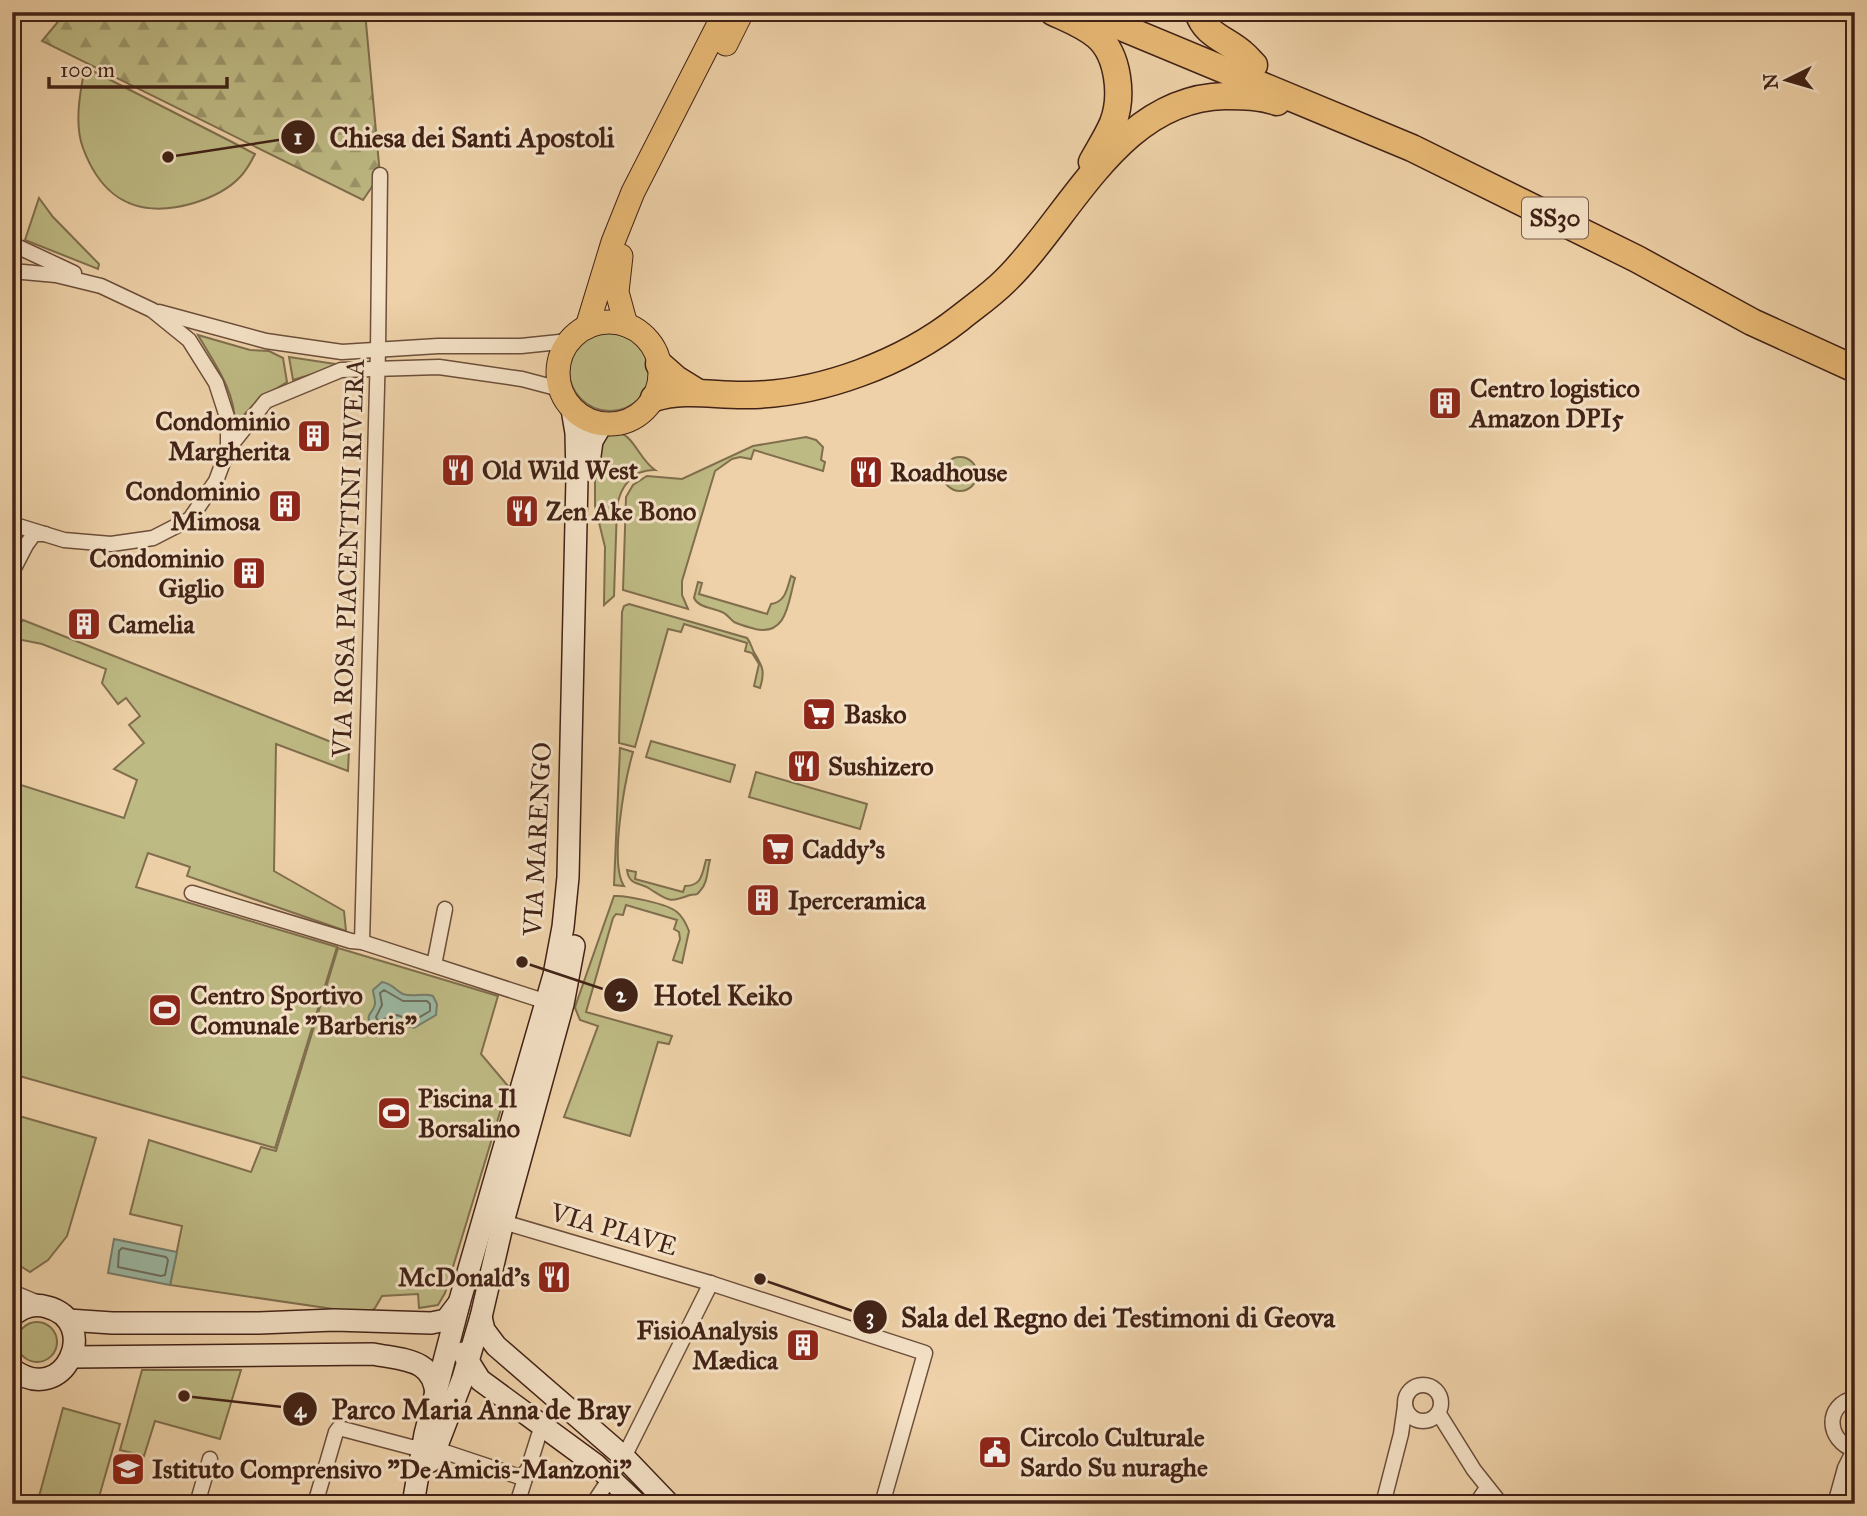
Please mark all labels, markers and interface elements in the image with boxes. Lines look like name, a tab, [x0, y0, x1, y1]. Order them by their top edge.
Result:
scale bar	[49, 46, 228, 90]
north arrow	[1752, 46, 1822, 116]
text: 100 m	[60, 57, 115, 83]
text: N	[1758, 72, 1783, 90]
callout: Chiesa dei Santi Apostoli	[281, 112, 629, 161]
text: Chiesa dei Santi Apostoli	[330, 120, 615, 155]
text: 1	[294, 124, 302, 150]
road number: SS30	[1522, 198, 1588, 238]
street label: VIA ROSA PIACENTINI RIVERA	[325, 358, 371, 759]
place label: Centro logistico Amazon DPI5	[1468, 372, 1640, 434]
building icon: Centro logistico Amazon DPI5	[1426, 384, 1464, 422]
place label: Condominio Margherita	[155, 405, 291, 468]
building icon: Condominio Margherita	[295, 417, 333, 455]
restaurant icon: Old Wild West	[439, 451, 477, 489]
restaurant icon: Roadhouse	[847, 453, 885, 491]
place label: Old Wild West	[482, 454, 639, 486]
place label: Roadhouse	[890, 456, 1007, 488]
place label: Condominio Mimosa	[125, 475, 261, 537]
building icon: Condominio Mimosa	[266, 487, 304, 525]
restaurant icon: Zen Ake Bono	[503, 492, 541, 530]
place label: Zen Ake Bono	[546, 495, 696, 527]
place label: Condominio Giglio	[89, 542, 224, 605]
building icon: Condominio Giglio	[230, 554, 268, 592]
building icon: Camelia	[65, 605, 103, 643]
place label: Camelia	[108, 608, 195, 640]
supermarket icon: Basko	[800, 695, 838, 733]
place label: Basko	[844, 698, 907, 730]
street label: VIA MARENGO	[516, 741, 558, 938]
restaurant icon: Sushizero	[785, 747, 823, 785]
place label: Sushizero	[828, 750, 934, 782]
supermarket icon: Caddy's	[759, 830, 797, 868]
place label: Caddy's	[802, 833, 886, 865]
building icon: Iperceramica	[744, 881, 782, 919]
place label: Iperceramica	[788, 884, 927, 916]
callout: Hotel Keiko	[604, 970, 806, 1019]
text: Hotel Keiko	[653, 978, 793, 1013]
place label: Centro Sportivo Comunale "Barberis"	[190, 979, 417, 1041]
text: 2	[616, 982, 627, 1008]
sports icon: Centro Sportivo Comunale "Barberis"	[146, 991, 184, 1029]
place label: Piscina Il Borsalino	[418, 1082, 520, 1144]
sports icon: Piscina Il Borsalino	[375, 1094, 413, 1132]
street label: VIA PIAVE	[546, 1195, 681, 1262]
restaurant icon: McDonald's	[535, 1258, 573, 1296]
place label: McDonald's	[398, 1261, 531, 1293]
callout: Sala del Regno dei Testimoni di Geova	[852, 1293, 1349, 1342]
text: Sala del Regno dei Testimoni di Geova	[901, 1300, 1336, 1335]
text: 3	[866, 1304, 874, 1330]
place label: FisioAnalysis Mædica	[637, 1314, 779, 1376]
building icon: FisioAnalysis Mædica	[784, 1326, 822, 1364]
callout: Parco Maria Anna de Bray	[282, 1385, 644, 1434]
text: Parco Maria Anna de Bray	[332, 1392, 631, 1427]
text: 4	[294, 1397, 307, 1423]
place label: Circolo Culturale Sardo Su nuraghe	[1020, 1421, 1208, 1484]
public building icon: Circolo Culturale Sardo Su nuraghe	[976, 1433, 1014, 1471]
school or university icon: Istituto Comprensivo "De Amicis-Manzoni"	[109, 1450, 147, 1488]
place label: Istituto Comprensivo "De Amicis-Manzoni"	[152, 1453, 632, 1485]

